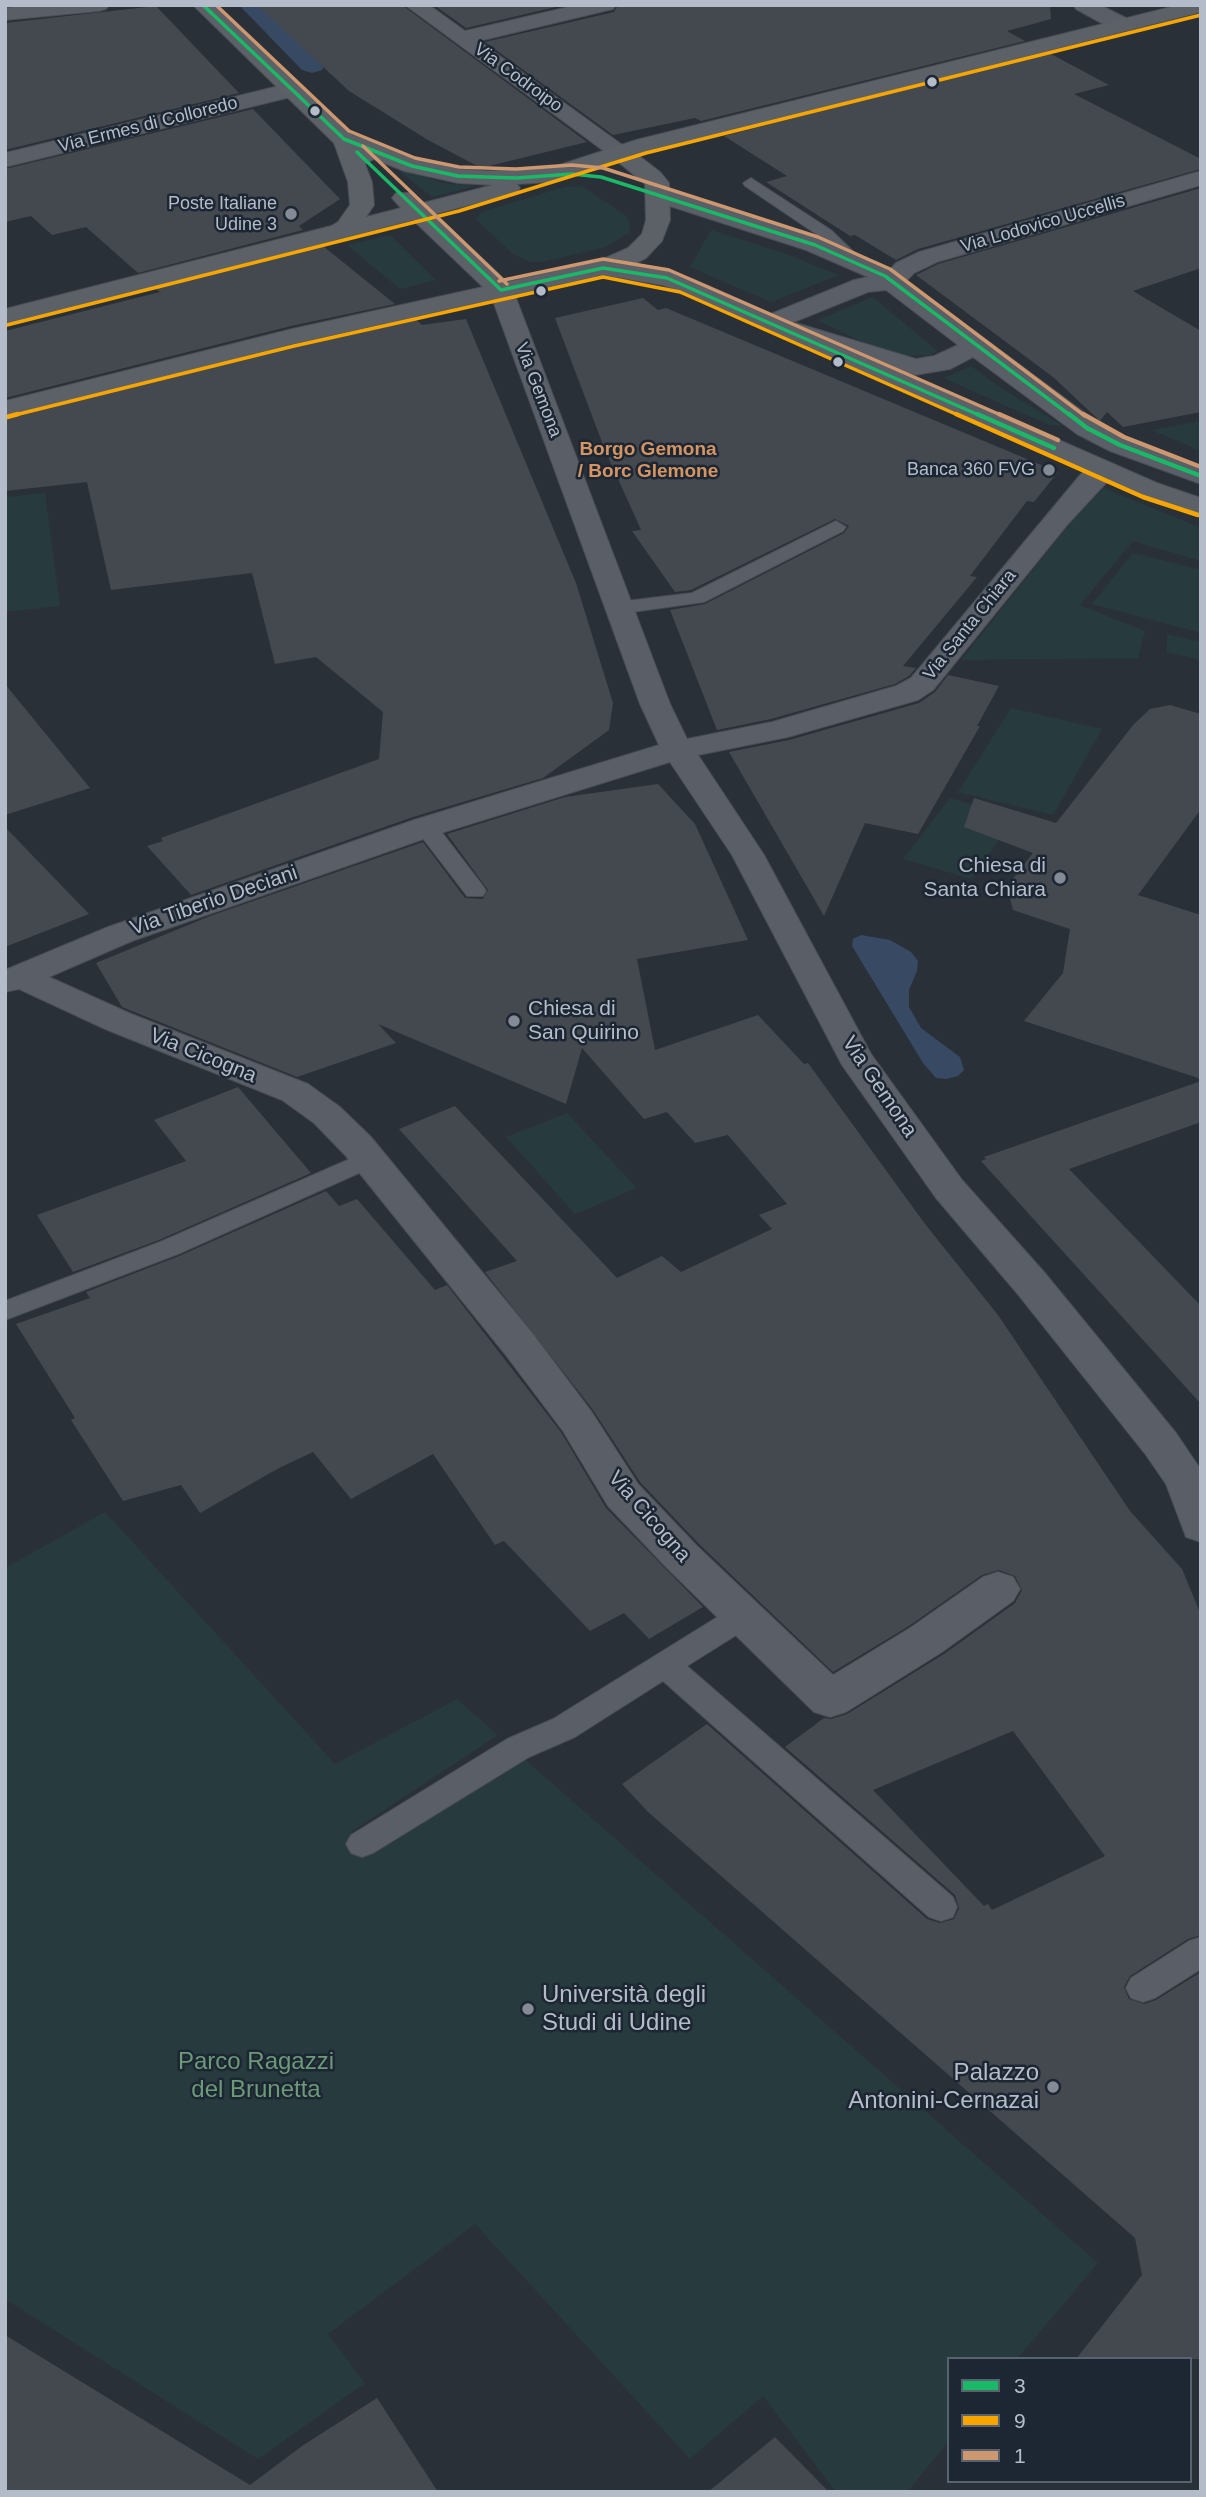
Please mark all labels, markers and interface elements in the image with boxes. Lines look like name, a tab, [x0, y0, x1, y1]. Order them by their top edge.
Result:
street label: Via Codroipo	[470, 39, 566, 117]
unlabelled marker	[925, 75, 939, 89]
street label: Via Ermes di Colloredo	[56, 92, 240, 158]
unlabelled marker	[308, 104, 322, 118]
street label: Via Lodovico Uccellis	[958, 190, 1128, 258]
place label: Poste Italiane Udine 3	[168, 193, 277, 235]
marker: Poste Italiane Udine 3	[283, 206, 299, 222]
unlabelled marker	[534, 284, 548, 298]
street label: Via Gemona	[510, 340, 566, 440]
unlabelled marker	[831, 355, 845, 369]
district label: Borgo Gemona / Borc Glemone	[578, 439, 718, 483]
place label: Banca 360 FVG	[907, 459, 1035, 481]
marker: Banca 360 FVG	[1041, 462, 1057, 478]
street label: Via Santa Chiara	[919, 565, 1021, 685]
place label: Chiesa di Santa Chiara	[923, 853, 1046, 903]
street label: Via Tiberio Deciani	[127, 861, 301, 941]
marker: Chiesa di Santa Chiara	[1052, 870, 1068, 886]
place label: Chiesa di San Quirino	[528, 996, 639, 1046]
marker: Chiesa di San Quirino	[506, 1013, 522, 1029]
street label: Via Cicogna	[146, 1023, 260, 1089]
street label: Via Gemona	[836, 1032, 922, 1142]
street label: Via Cicogna	[602, 1466, 696, 1568]
place label: Università degli Studi di Udine	[542, 1981, 706, 2037]
marker: Università degli Studi di Udine	[520, 2001, 536, 2017]
park label: Parco Ragazzi del Brunetta	[178, 2048, 334, 2104]
place label: Palazzo Antonini-Cernazai	[848, 2059, 1039, 2115]
marker: Palazzo Antonini-Cernazai	[1045, 2079, 1061, 2095]
legend	[947, 2357, 1192, 2483]
text: 3	[1014, 2374, 1026, 2397]
text: 9	[1014, 2409, 1026, 2432]
text: 1	[1014, 2444, 1026, 2467]

